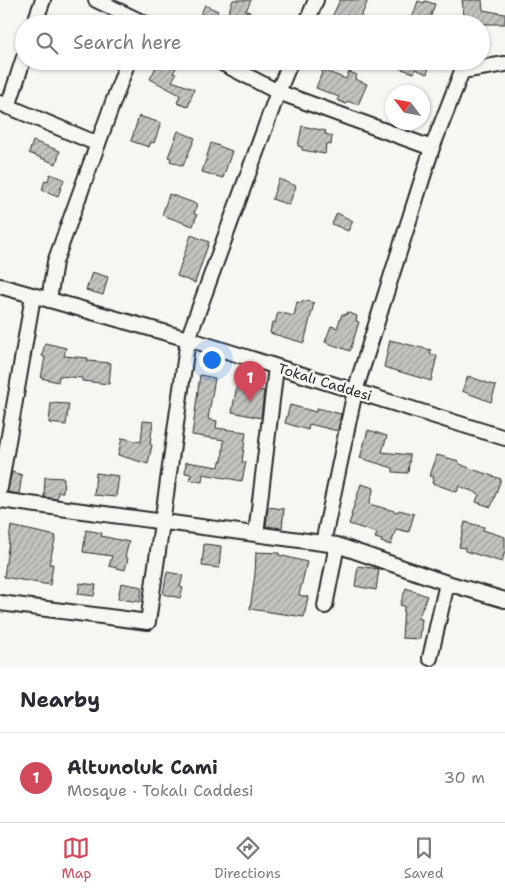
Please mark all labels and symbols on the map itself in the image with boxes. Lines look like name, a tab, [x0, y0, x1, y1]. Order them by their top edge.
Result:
north arrow	[385, 85, 430, 130]
your location	[199, 347, 225, 373]
street label: Tokalı Caddesi	[276, 359, 374, 405]
pin: 1	[234, 361, 266, 402]

